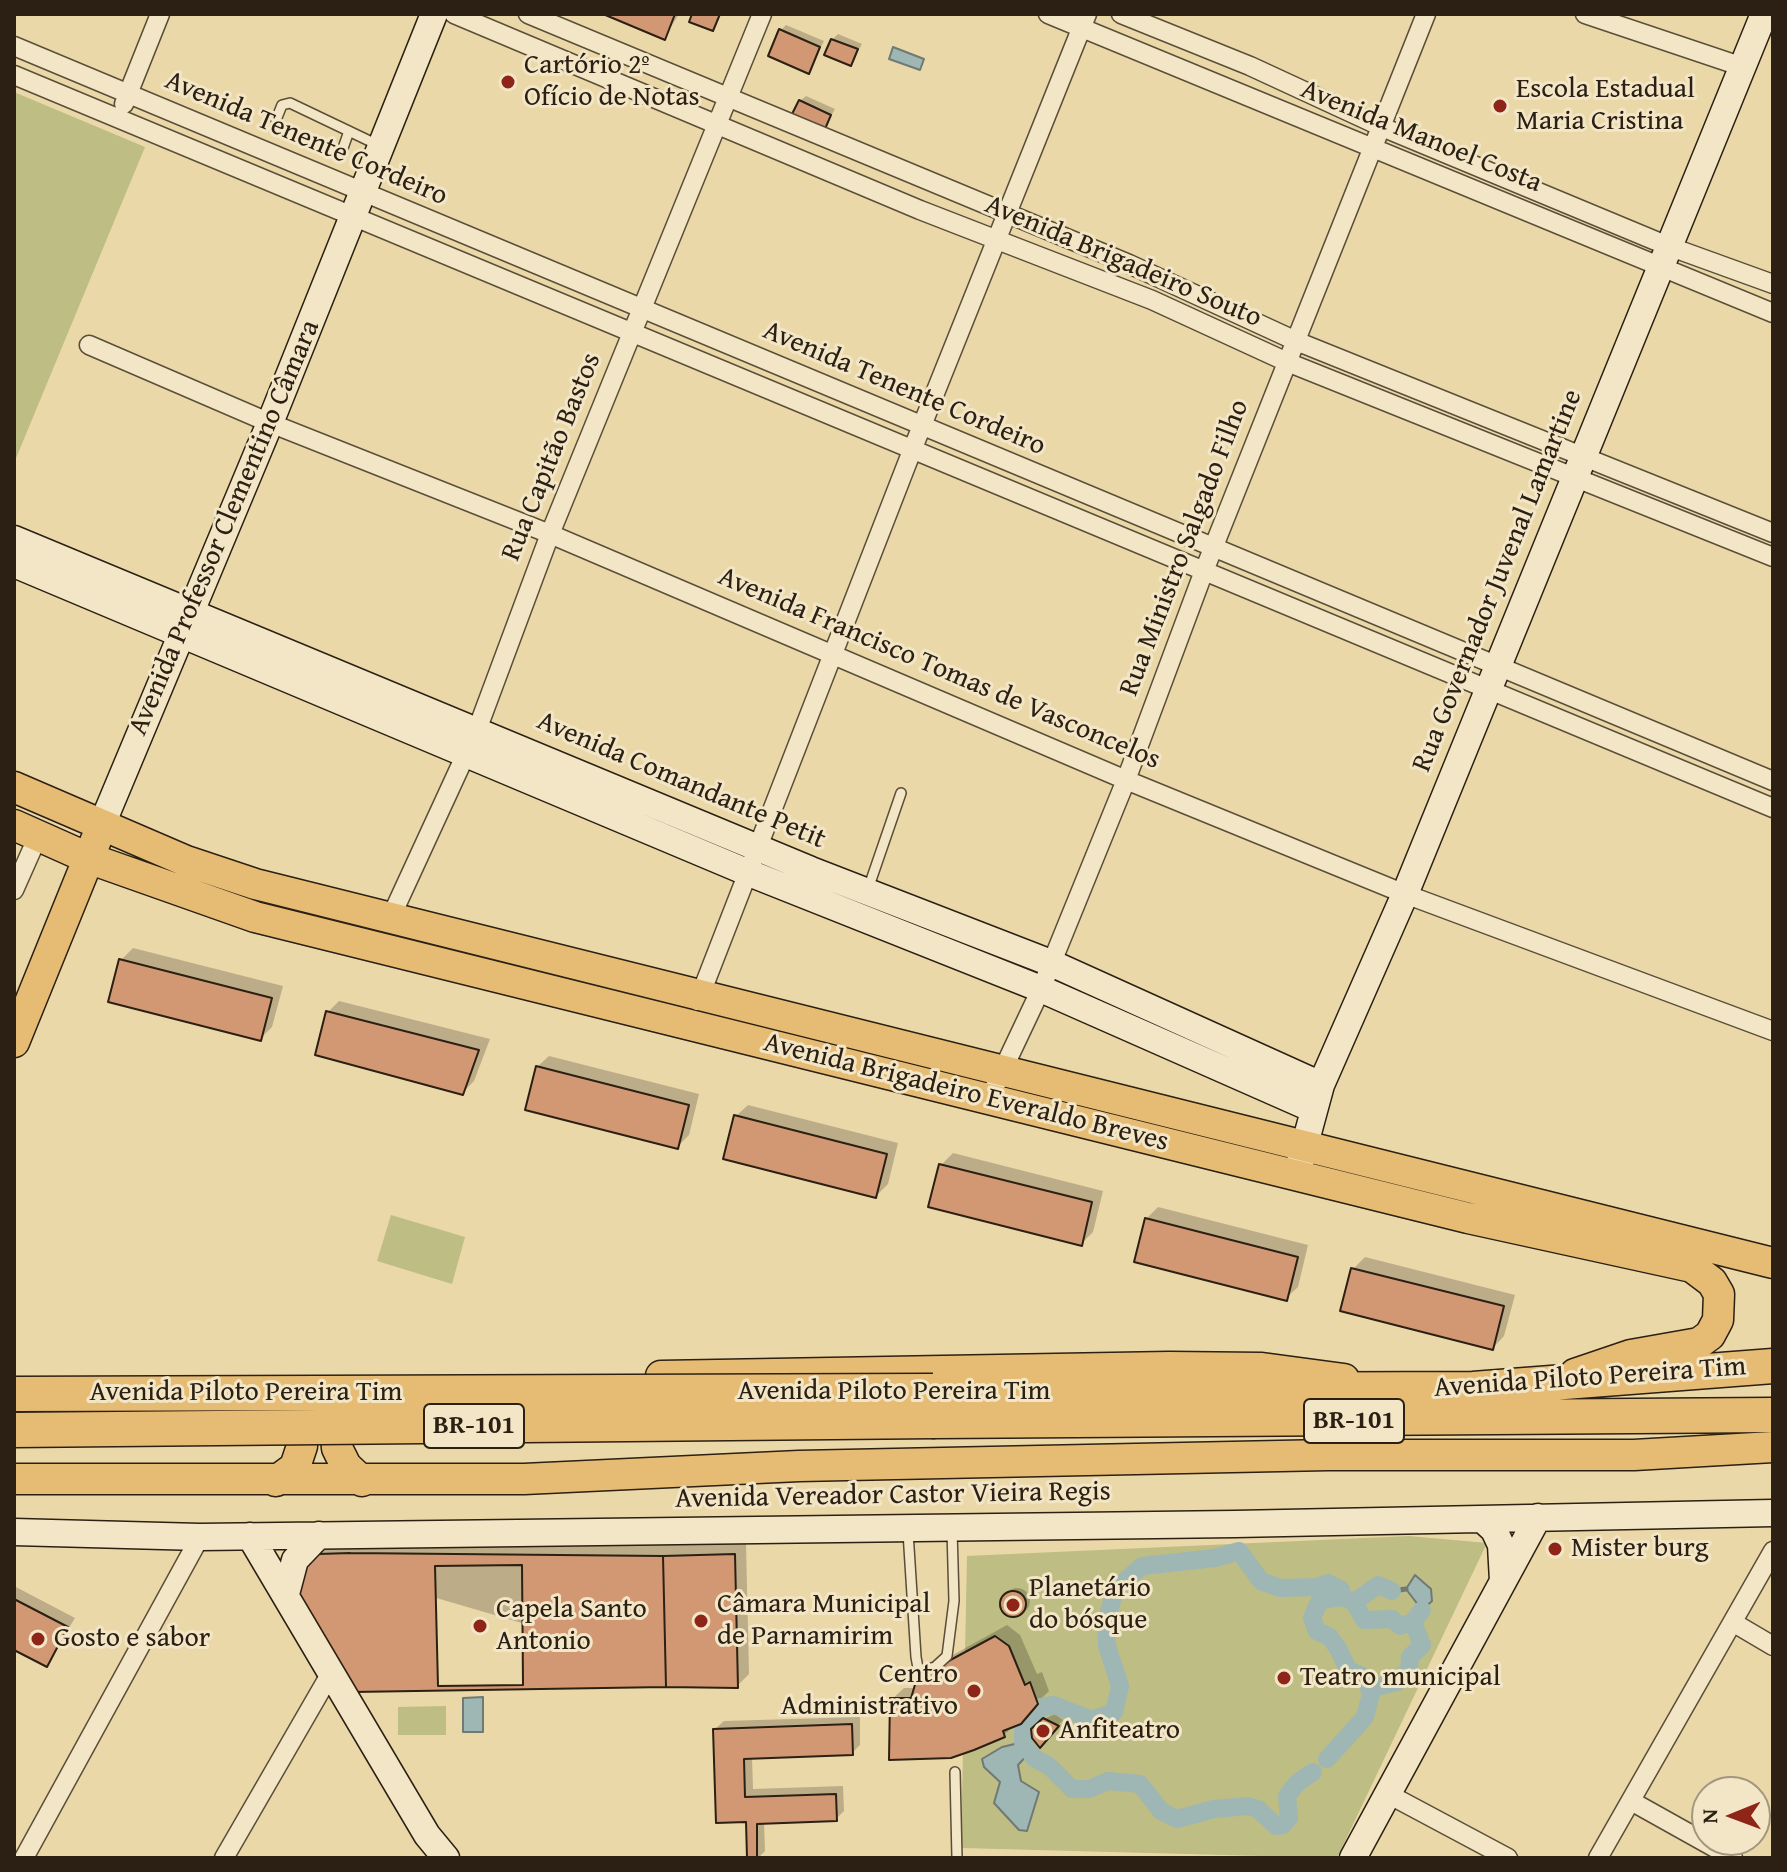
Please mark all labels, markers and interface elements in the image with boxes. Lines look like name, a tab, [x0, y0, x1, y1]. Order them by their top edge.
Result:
place label: Cartório 2º Ofício de Notas	[524, 49, 700, 115]
street label: Avenida Tenente Cordeiro	[160, 64, 452, 214]
marker: Cartório 2º Ofício de Notas	[499, 73, 517, 91]
street label: Avenida Manoel Costa	[1296, 73, 1546, 201]
place label: Escola Estadual Maria Cristina	[1516, 73, 1695, 139]
marker: Escola Estadual Maria Cristina	[1491, 97, 1509, 115]
street label: Avenida Brigadeiro Souto	[980, 188, 1266, 336]
street label: Avenida Tenente Cordeiro	[758, 314, 1050, 464]
street label: Avenida Professor Clementino Câmara	[122, 315, 328, 741]
street label: Rua Capitão Bastos	[495, 348, 609, 566]
street label: Rua Governador Juvenal Lamartine	[1406, 385, 1590, 777]
street label: Rua Ministro Salgado Filho	[1113, 395, 1257, 701]
street label: Avenida Francisco Tomas de Vasconcelos	[713, 560, 1165, 778]
street label: Avenida Comandante Petit	[532, 705, 830, 857]
street label: Avenida Brigadeiro Everaldo Breves	[760, 1026, 1172, 1160]
street label: Avenida Piloto Pereira Tim	[1433, 1350, 1747, 1406]
street label: Avenida Piloto Pereira Tim	[738, 1375, 1050, 1409]
street label: Avenida Piloto Pereira Tim	[90, 1376, 402, 1410]
road number: BR-101	[1304, 1399, 1404, 1443]
road number: BR-101	[424, 1404, 524, 1448]
street label: Avenida Vereador Castor Vieira Regis	[675, 1475, 1111, 1517]
place label: Mister burg	[1571, 1532, 1709, 1566]
marker: Mister burg	[1546, 1540, 1564, 1558]
place label: Planetário do bósque	[1029, 1572, 1151, 1638]
place label: Câmara Municipal de Parnamirim	[717, 1588, 930, 1654]
place label: Capela Santo Antonio	[496, 1593, 647, 1659]
marker: Planetário do bósque	[1004, 1596, 1022, 1614]
marker: Câmara Municipal de Parnamirim	[692, 1612, 710, 1630]
marker: Capela Santo Antonio	[471, 1617, 489, 1635]
place label: Gosto e sabor	[54, 1622, 210, 1656]
marker: Gosto e sabor	[29, 1630, 47, 1648]
place label: Centro Administrativo	[781, 1658, 958, 1724]
place label: Teatro municipal	[1300, 1661, 1501, 1695]
marker: Teatro municipal	[1275, 1669, 1293, 1687]
marker: Centro Administrativo	[965, 1682, 983, 1700]
place label: Anfiteatro	[1059, 1714, 1180, 1748]
marker: Anfiteatro	[1034, 1722, 1052, 1740]
north arrow	[1691, 1776, 1771, 1856]
text: N	[1693, 1809, 1725, 1824]

